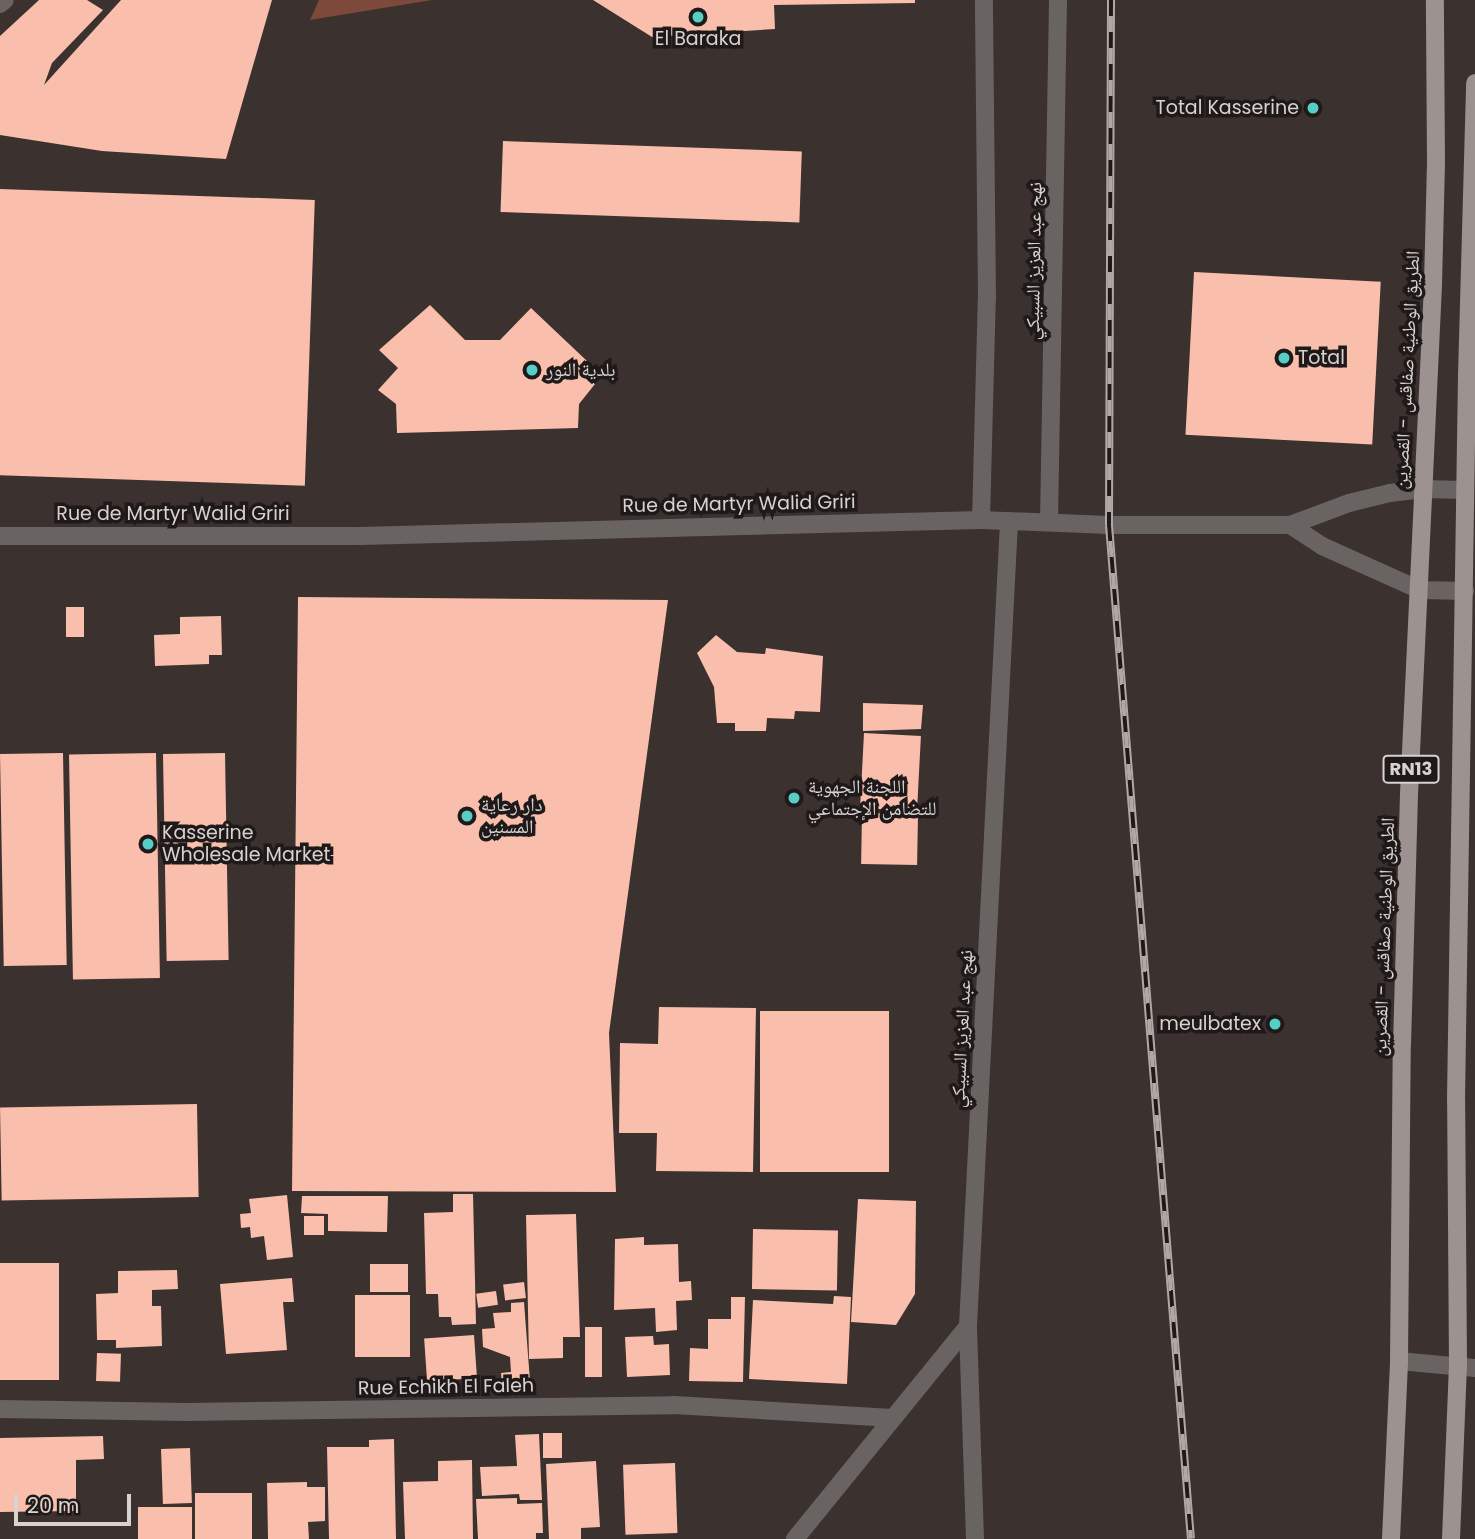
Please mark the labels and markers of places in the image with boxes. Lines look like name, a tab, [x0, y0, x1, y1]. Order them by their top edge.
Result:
marker: El Baraka	[690, 9, 706, 25]
place label: El Baraka	[655, 28, 741, 50]
place label: Total Kasserine	[1156, 97, 1299, 119]
marker: Total Kasserine	[1305, 100, 1321, 116]
place label: Total	[1298, 347, 1345, 369]
marker: Total	[1276, 350, 1292, 366]
place label: بلدية النور	[546, 359, 615, 381]
marker: بلدية النور	[524, 362, 540, 378]
place label: اللجنة الجهوية للتضامن الإجتماعي	[808, 776, 937, 820]
marker: اللجنة الجهوية للتضامن الإجتماعي	[786, 790, 802, 806]
place label: دار رعاية المسنين	[481, 794, 543, 838]
marker: دار رعاية المسنين	[459, 808, 475, 824]
place label: Kasserine Wholesale Market	[162, 822, 330, 866]
marker: Kasserine Wholesale Market	[140, 836, 156, 852]
place label: meulbatex	[1159, 1013, 1261, 1035]
marker: meulbatex	[1267, 1016, 1283, 1032]

